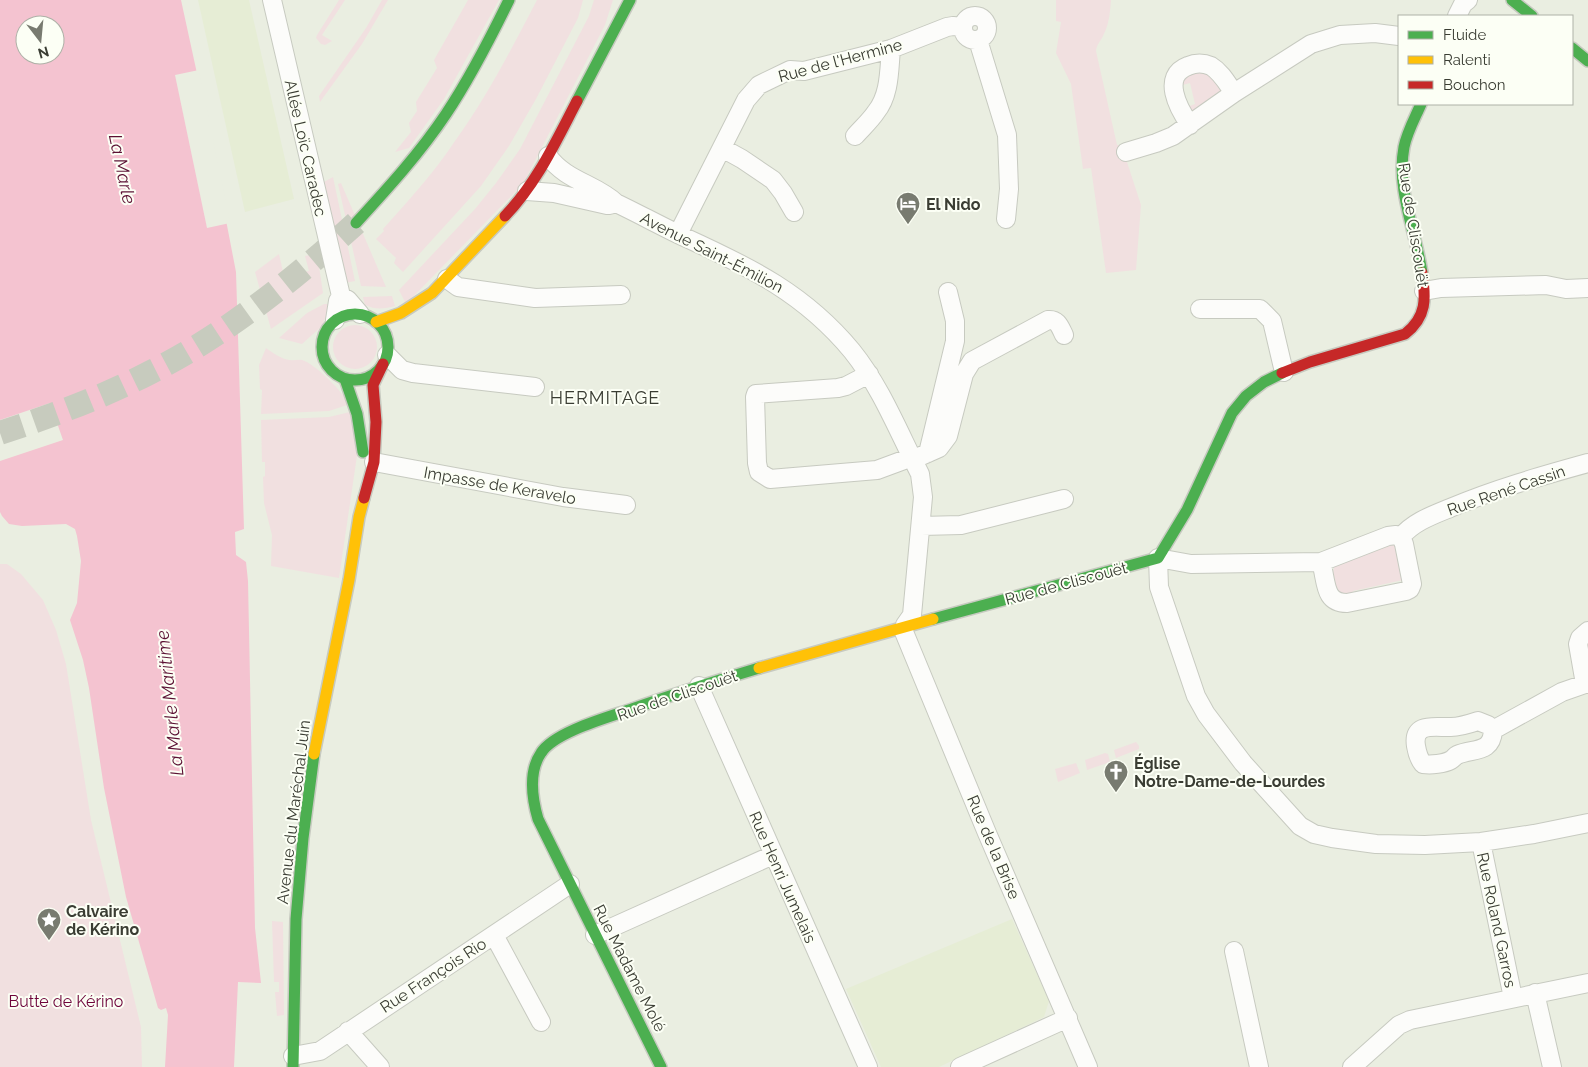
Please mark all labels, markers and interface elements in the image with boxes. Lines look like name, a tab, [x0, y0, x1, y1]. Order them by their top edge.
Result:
north arrow	[15, 15, 65, 65]
legend	[1398, 15, 1573, 105]
text: Fluide	[1443, 26, 1486, 44]
street label: Rue de l'Hermine	[776, 35, 904, 86]
text: N	[36, 43, 51, 62]
text: Ralenti	[1443, 51, 1491, 69]
text: Bouchon	[1443, 76, 1505, 94]
street label: Allée Loïc Caradec	[281, 78, 331, 218]
water label: La Marle	[105, 132, 140, 206]
street label: Rue de Cliscouët	[1394, 162, 1433, 289]
hotel icon: El Nido	[895, 191, 921, 225]
place label: El Nido	[926, 195, 981, 214]
street label: Avenue Saint-Émilion	[637, 207, 787, 297]
district label: HERMITAGE	[550, 387, 660, 408]
street label: Rue René Cassin	[1445, 461, 1568, 520]
street label: Impasse de Keravelo	[422, 463, 578, 508]
street label: Rue de Cliscouët	[1003, 558, 1130, 609]
water label: La Marle Maritime	[151, 629, 188, 777]
street label: Rue de Cliscouët	[615, 666, 740, 725]
street label: Avenue du Maréchal Juin	[273, 719, 314, 905]
place label: Église Notre-Dame-de-Lourdes	[1134, 753, 1325, 791]
church icon: Église Notre-Dame-de-Lourdes	[1103, 759, 1129, 793]
street label: Rue de la Brise	[963, 793, 1024, 902]
street label: Rue Henri Jumelais	[745, 808, 820, 946]
street label: Rue Roland Garros	[1473, 851, 1520, 990]
place label: Calvaire de Kérino	[66, 902, 139, 939]
street label: Rue Madame Molé	[589, 902, 670, 1035]
place icon: Calvaire de Kérino	[36, 907, 62, 941]
street label: Rue François Rio	[377, 934, 490, 1017]
park label: Butte de Kérino	[9, 992, 123, 1011]

